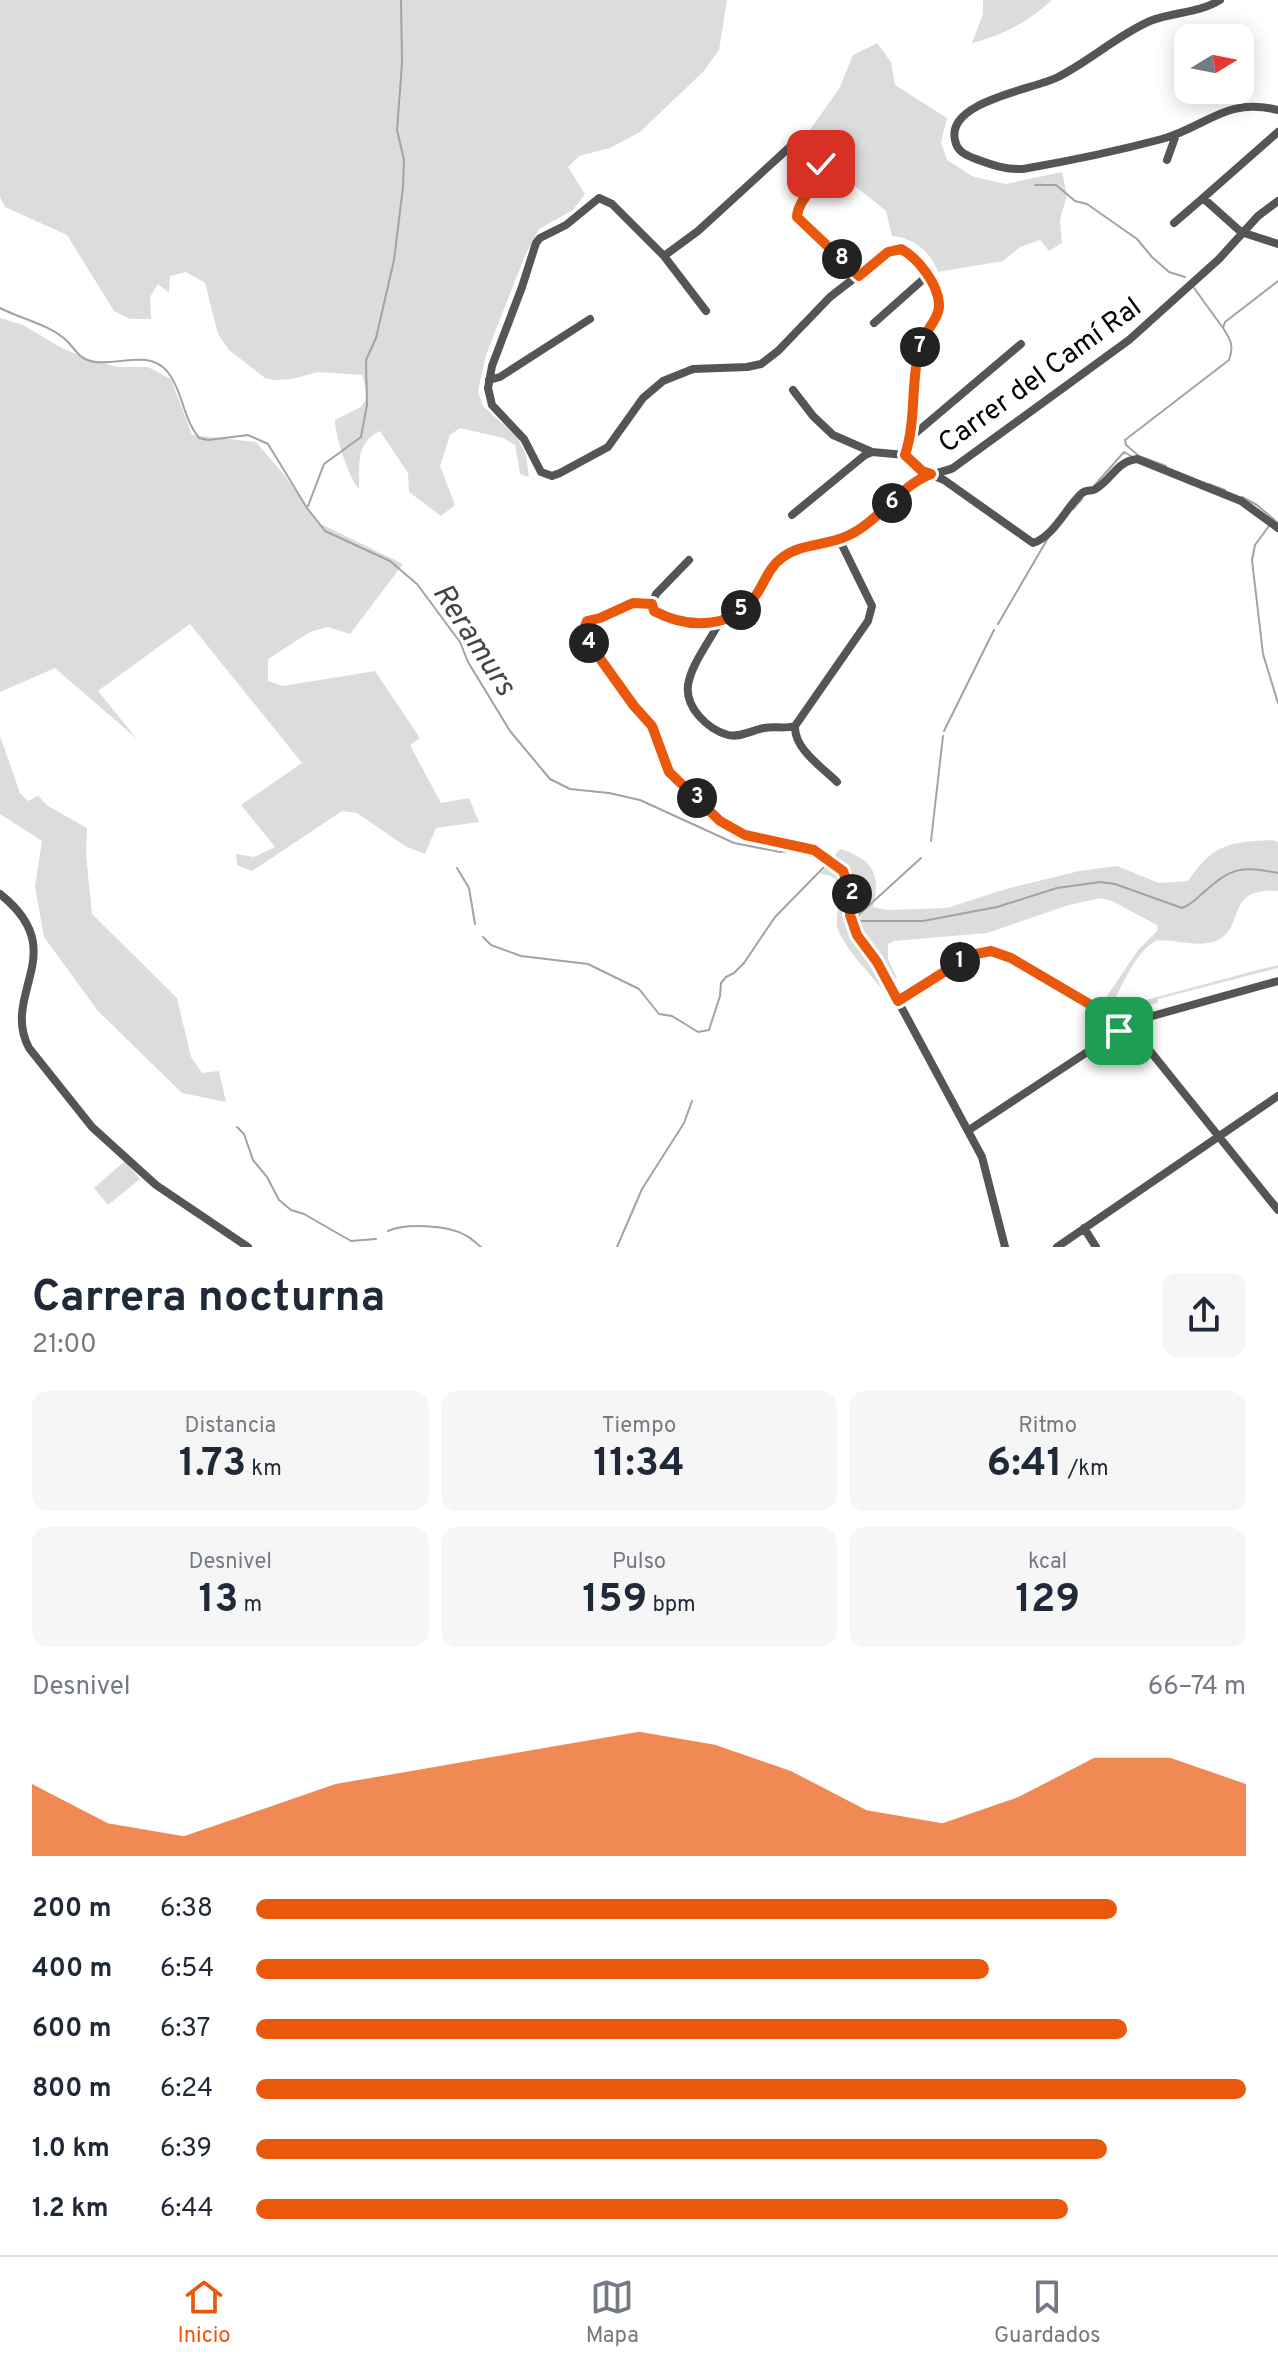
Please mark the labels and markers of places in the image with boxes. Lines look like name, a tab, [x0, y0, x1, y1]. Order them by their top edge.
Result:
pin	[787, 130, 855, 198]
pin: 8	[822, 239, 862, 279]
pin: 7	[900, 327, 940, 367]
pin: 6	[872, 483, 912, 523]
pin: 5	[721, 590, 761, 630]
pin: 4	[569, 623, 609, 663]
pin: 3	[677, 778, 717, 818]
pin: 2	[832, 874, 872, 914]
pin: 1	[940, 942, 980, 982]
pin	[1085, 997, 1153, 1065]

